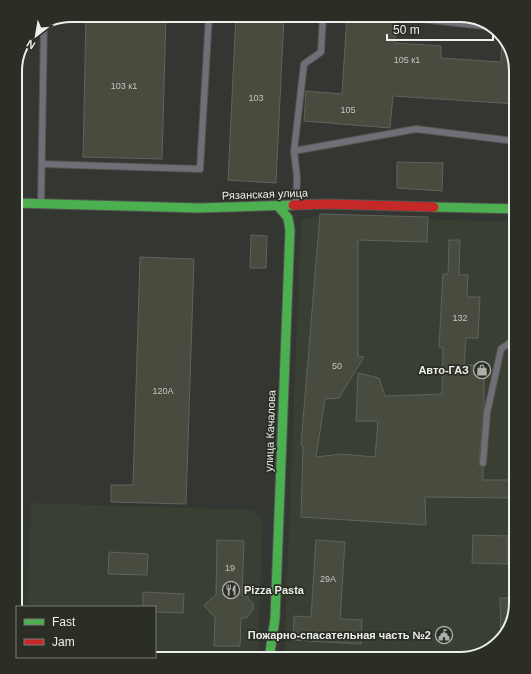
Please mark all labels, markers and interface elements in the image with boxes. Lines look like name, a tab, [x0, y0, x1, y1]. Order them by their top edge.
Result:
north arrow	[16, 16, 56, 56]
scale bar	[387, 16, 493, 42]
text: 50 m	[393, 23, 420, 37]
text: N	[24, 37, 37, 52]
house number: 105 к1	[394, 55, 420, 65]
house number: 103 к1	[111, 81, 137, 91]
house number: 103	[248, 93, 264, 103]
house number: 105	[340, 105, 356, 115]
street label: Рязанская улица	[222, 186, 309, 201]
house number: 132	[452, 313, 468, 323]
shop icon: Авто-ГАЗ	[472, 360, 492, 380]
house number: 50	[332, 361, 342, 371]
place label: Авто-ГАЗ	[418, 364, 469, 376]
house number: 120А	[152, 386, 174, 396]
street label: улица Качалова	[263, 389, 277, 472]
house number: 19	[225, 563, 235, 573]
house number: 29А	[320, 574, 336, 584]
restaurant icon: Pizza Pasta	[221, 580, 241, 600]
place label: Pizza Pasta	[244, 584, 305, 596]
legend	[16, 606, 156, 658]
text: Fast	[52, 615, 76, 629]
public building icon: Пожарно-спасательная часть №2	[434, 625, 454, 645]
place label: Пожарно-спасательная часть №2	[248, 629, 431, 641]
text: Jam	[52, 635, 75, 649]

